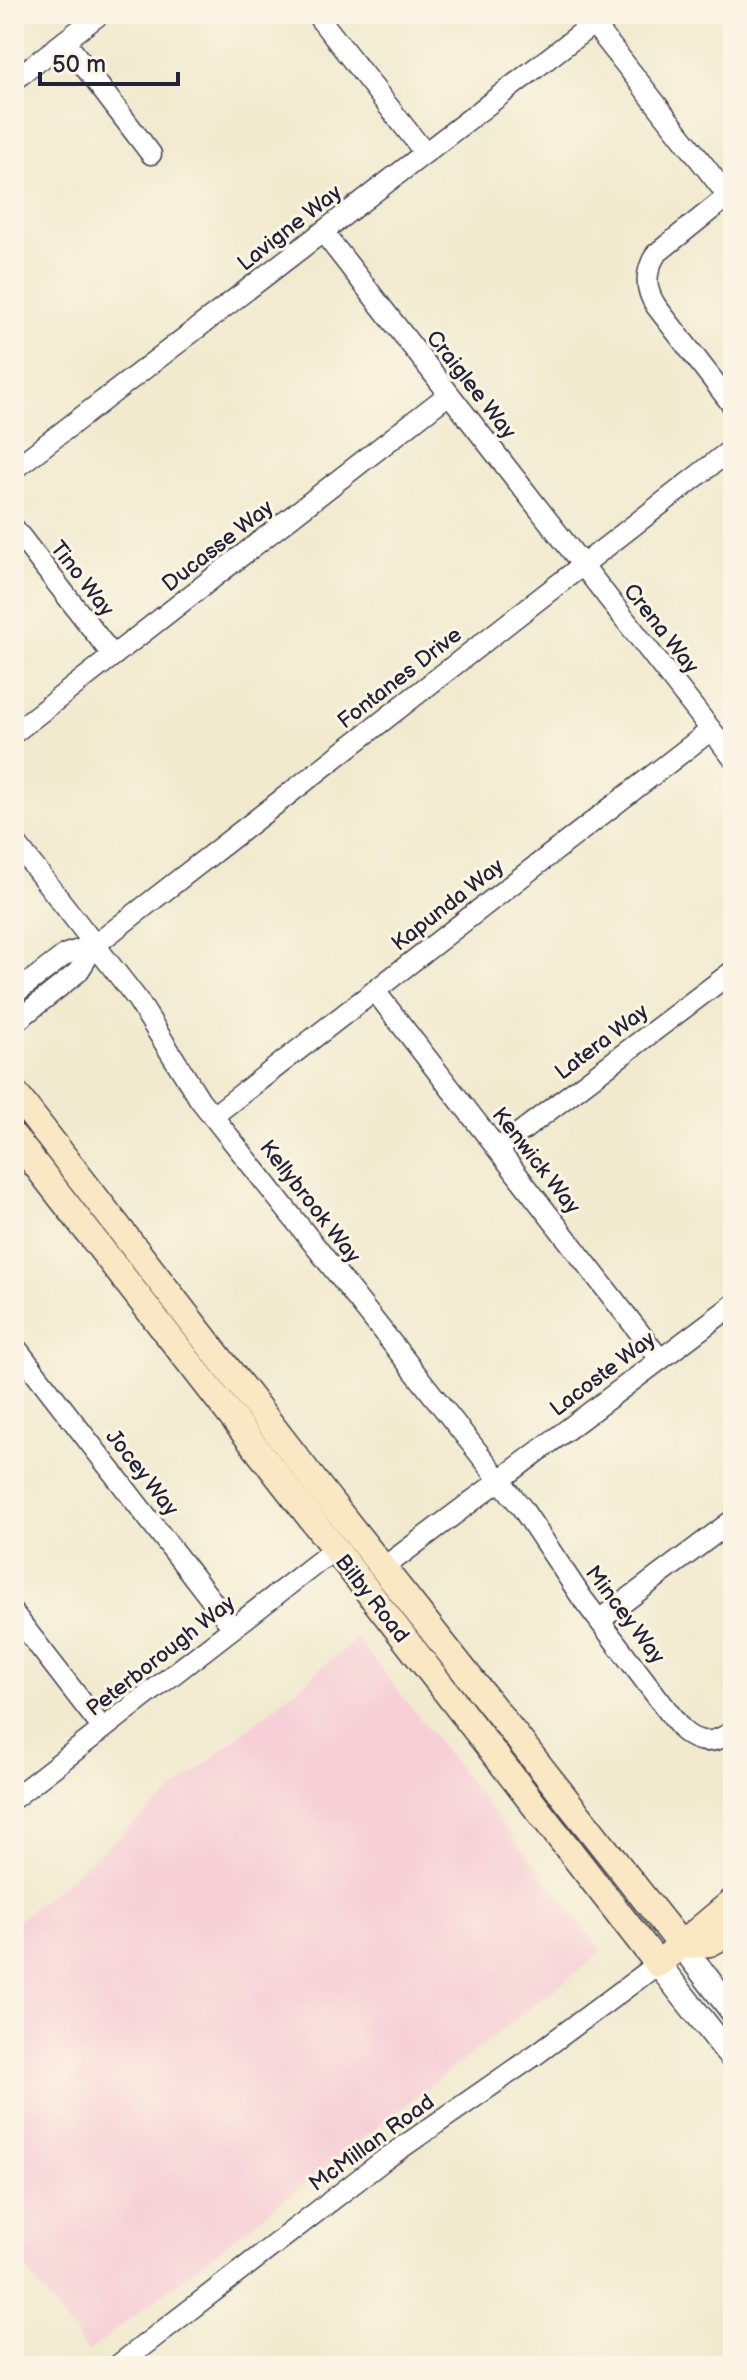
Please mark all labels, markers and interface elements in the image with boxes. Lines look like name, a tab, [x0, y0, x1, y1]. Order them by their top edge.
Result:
scale bar	[40, 36, 178, 86]
text: 50 m	[52, 50, 106, 79]
street label: Lavigne Way	[233, 179, 347, 277]
street label: Craiglee Way	[420, 325, 522, 445]
street label: Ducasse Way	[157, 494, 279, 598]
street label: Tino Way	[44, 536, 120, 622]
street label: Crena Way	[617, 578, 705, 680]
street label: Fontanes Drive	[333, 621, 467, 735]
street label: Kapunda Way	[386, 853, 509, 957]
street label: Latera Way	[550, 998, 654, 1086]
street label: Kenwick Way	[486, 1102, 586, 1220]
street label: Kellybrook Way	[253, 1135, 366, 1269]
street label: Lacoste Way	[545, 1326, 661, 1423]
street label: Jocey Way	[100, 1424, 184, 1522]
street label: Bilby Road	[329, 1549, 415, 1649]
street label: Mincey Way	[579, 1561, 670, 1669]
street label: Peterborough Way	[81, 1590, 241, 1723]
street label: McMillan Road	[304, 2089, 440, 2198]

